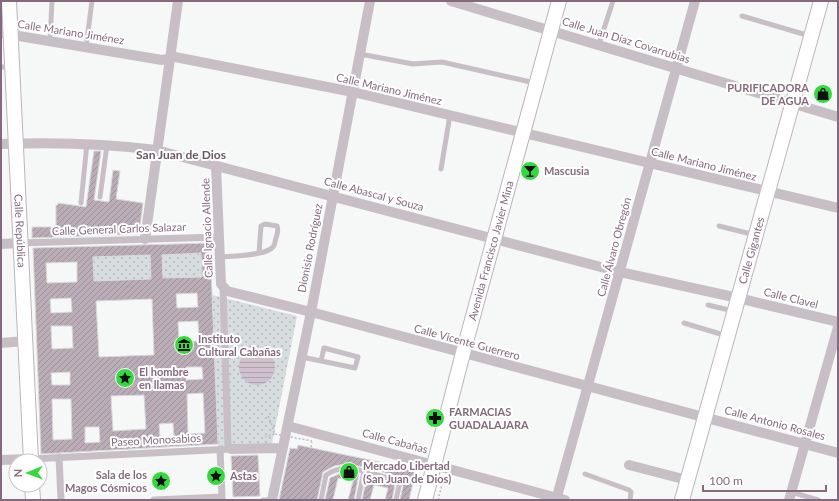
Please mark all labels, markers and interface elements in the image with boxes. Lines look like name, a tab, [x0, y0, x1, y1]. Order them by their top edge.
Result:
street label: Calle Juan Díaz Covarrubias	[561, 14, 692, 65]
street label: Calle Mariano Jiménez	[17, 17, 126, 46]
street label: Calle Mariano Jiménez	[335, 70, 443, 107]
place label: PURIFICADORA DE AGUA	[727, 81, 809, 107]
shop icon: PURIFICADORA DE AGUA	[812, 83, 834, 105]
street label: Calle Mariano Jiménez	[650, 144, 758, 183]
district label: San Juan de Dios	[136, 147, 226, 162]
bar icon: Mascusia	[519, 160, 541, 182]
place label: Mascusia	[544, 164, 589, 177]
street label: Calle Abascal y Souza	[323, 174, 426, 213]
street label: Calle Ignacio Allende	[198, 178, 215, 278]
street label: Avenida Francisco Javier Mina	[465, 179, 516, 322]
street label: Calle República	[12, 194, 29, 268]
street label: Calle Álvaro Obregón	[594, 196, 633, 298]
street label: Dionisio Rodríguez	[294, 202, 325, 294]
street label: Calle Gigantes	[735, 215, 767, 285]
street label: Calle General Carlos Salazar	[52, 220, 186, 237]
street label: Calle Clavel	[762, 284, 820, 311]
street label: Calle Vicente Guerrero	[413, 321, 522, 362]
place label: Instituto Cultural Cabañas	[198, 332, 281, 358]
museum icon: Instituto Cultural Cabañas	[173, 334, 195, 356]
place label: El hombre en llamas	[139, 365, 189, 391]
place icon: El hombre en llamas	[114, 367, 136, 389]
street label: Calle Antonio Rosales	[723, 403, 827, 442]
place label: FARMACIAS GUADALAJARA	[449, 405, 529, 431]
pharmacy icon: FARMACIAS GUADALAJARA	[424, 407, 446, 429]
street label: Calle Cabañas	[361, 426, 430, 456]
street label: Paseo Monosabios	[111, 431, 202, 448]
north arrow	[8, 453, 48, 493]
place label: Mercado Libertad (San Juan de Dios)	[363, 459, 451, 485]
shop icon: Mercado Libertad (San Juan de Dios)	[338, 461, 360, 483]
place icon: Astas	[205, 465, 227, 487]
scale bar	[703, 467, 826, 493]
place label: Sala de los Magos Cósmicos	[65, 468, 147, 494]
text: N	[11, 469, 24, 478]
place label: Astas	[229, 469, 257, 482]
place icon: Sala de los Magos Cósmicos	[150, 470, 172, 492]
text: 100 m	[709, 473, 743, 488]

